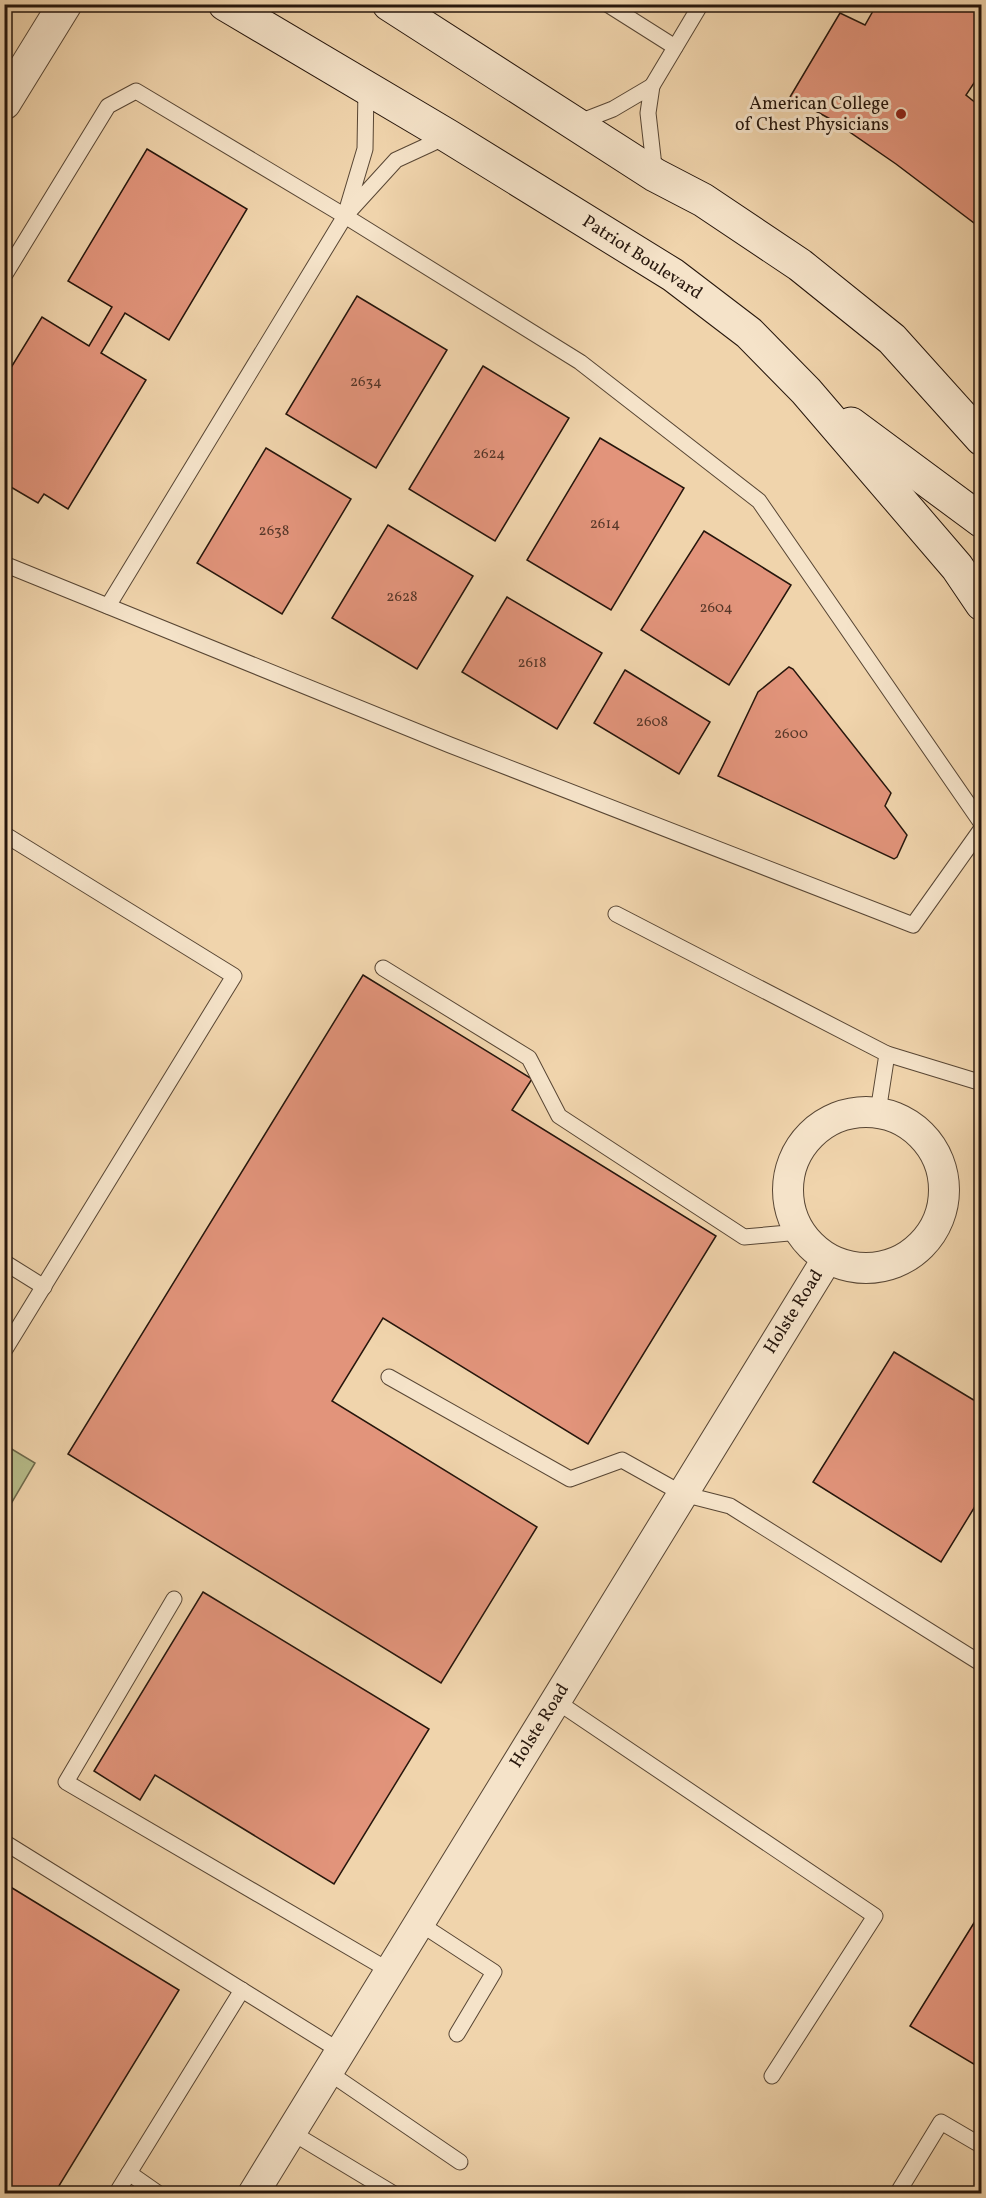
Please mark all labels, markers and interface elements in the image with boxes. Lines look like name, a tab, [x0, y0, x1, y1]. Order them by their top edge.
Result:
place label: American College of Chest Physicians	[735, 92, 889, 138]
marker: American College of Chest Physicians	[894, 107, 908, 121]
street label: Patriot Boulevard	[577, 210, 707, 306]
house number: 2634	[350, 372, 382, 393]
house number: 2624	[473, 444, 505, 465]
house number: 2614	[590, 514, 620, 535]
house number: 2638	[259, 521, 289, 542]
house number: 2628	[386, 587, 418, 608]
house number: 2604	[699, 598, 733, 619]
house number: 2618	[517, 653, 547, 674]
house number: 2608	[636, 712, 668, 733]
house number: 2600	[774, 724, 808, 745]
street label: Holste Road	[758, 1265, 830, 1359]
street label: Holste Road	[504, 1679, 576, 1773]

